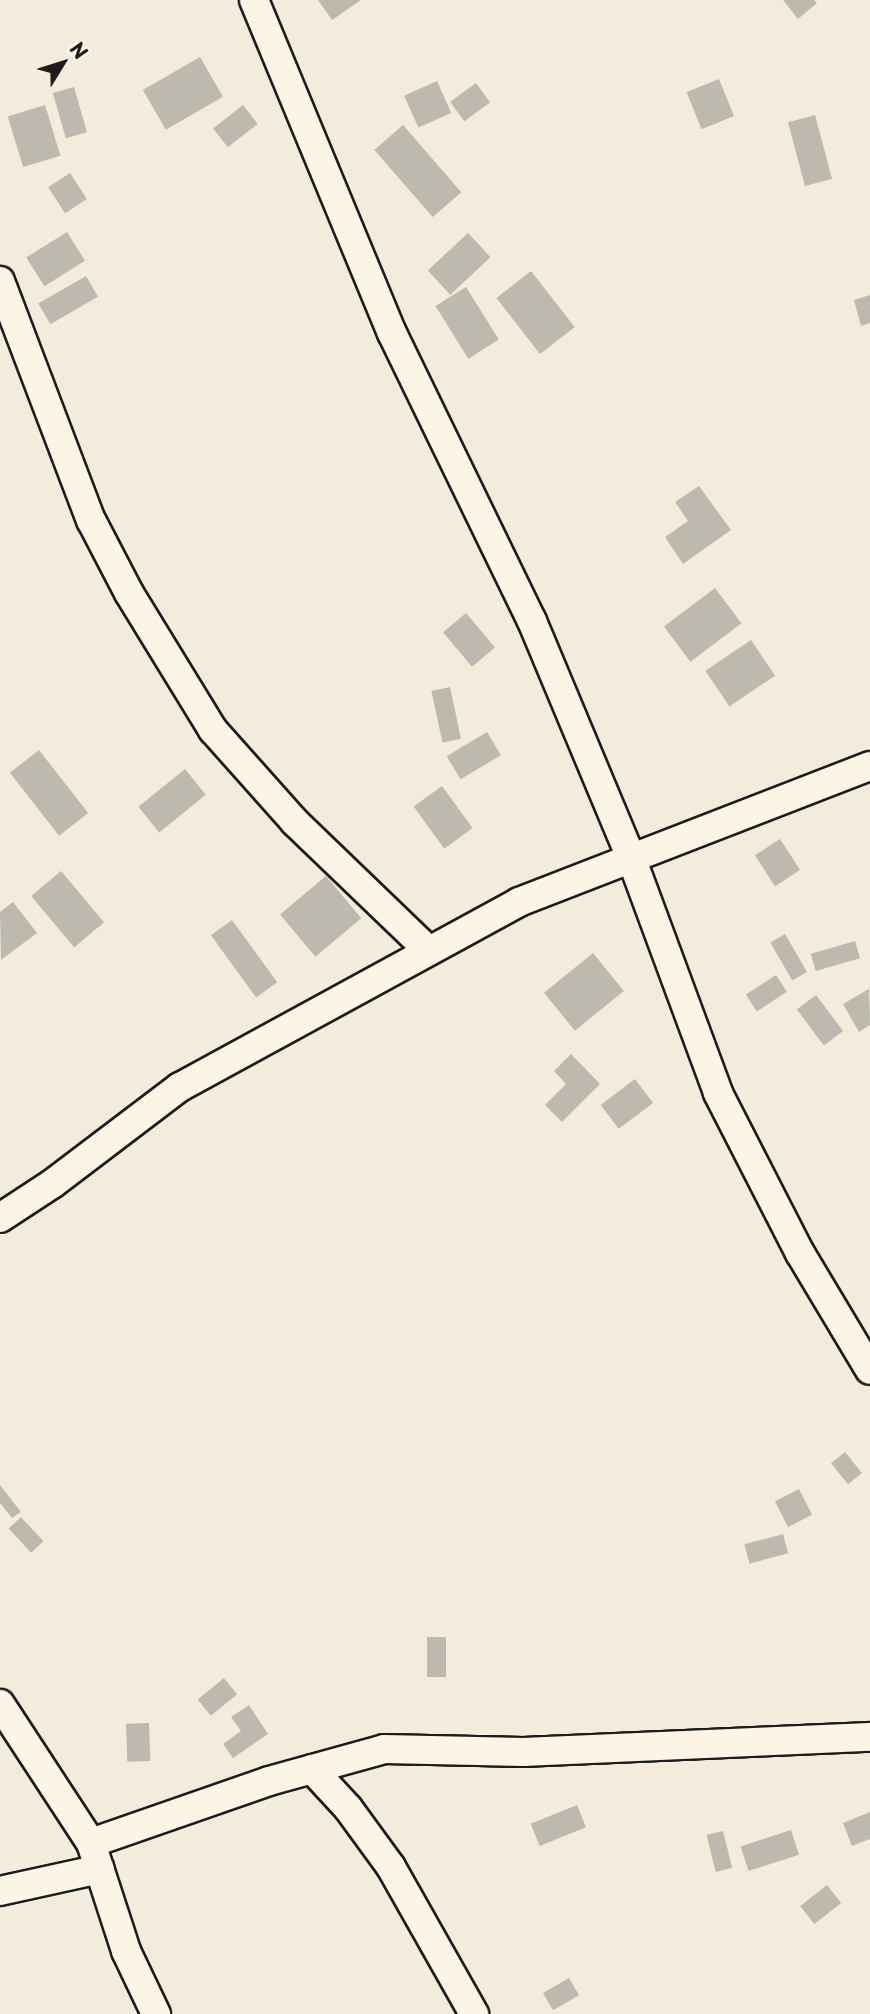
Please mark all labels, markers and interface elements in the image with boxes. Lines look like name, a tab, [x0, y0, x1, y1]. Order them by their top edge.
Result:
north arrow	[28, 28, 98, 98]
text: N	[64, 36, 95, 65]

